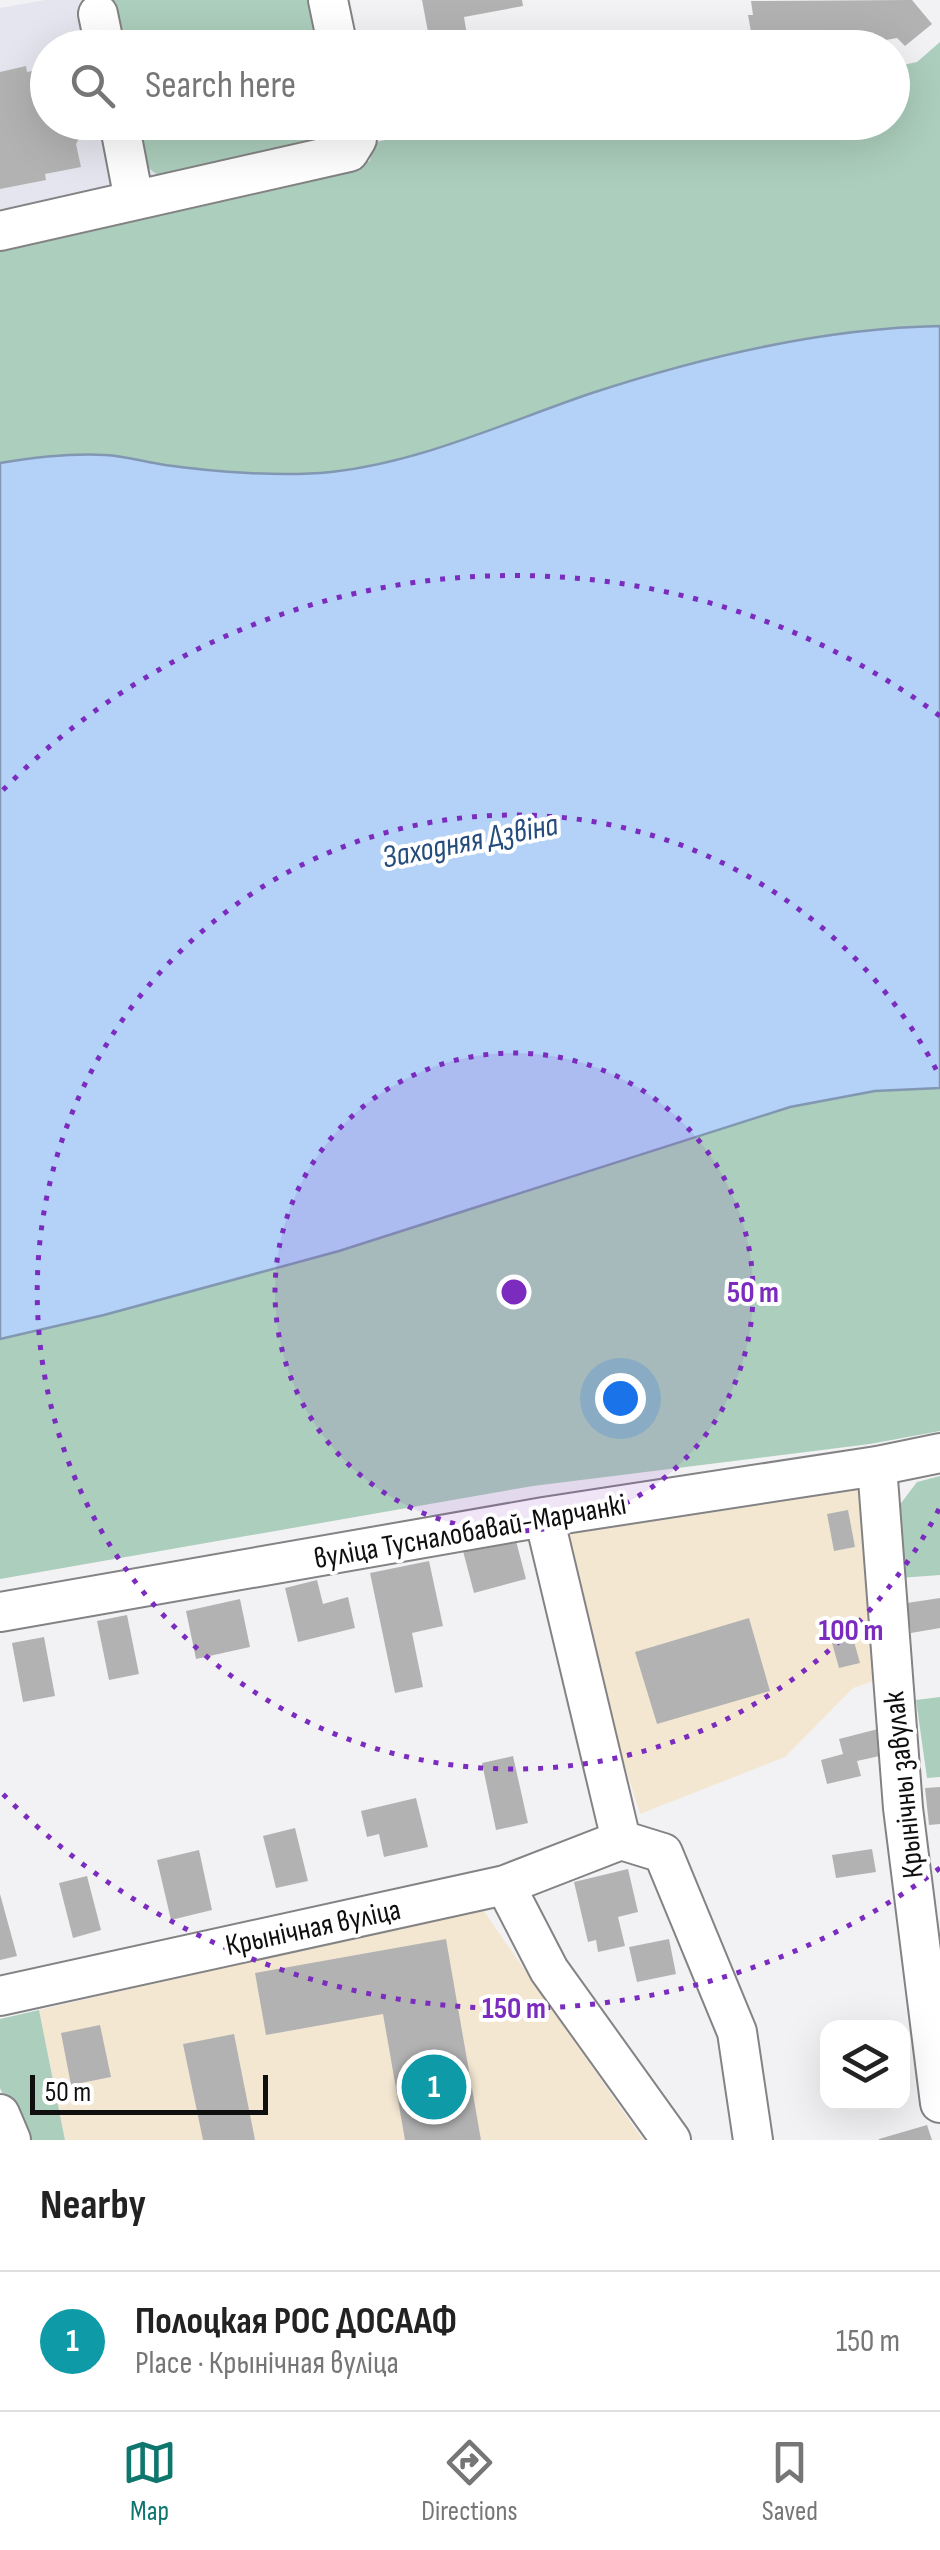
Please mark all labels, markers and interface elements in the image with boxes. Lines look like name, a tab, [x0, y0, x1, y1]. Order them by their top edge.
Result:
search box	[30, 30, 910, 140]
icon: search	[65, 58, 120, 113]
text: Search here	[145, 63, 296, 108]
water label: Заходняя Дзвіна	[379, 805, 562, 878]
centre of rings	[496, 1274, 532, 1310]
text: 50 m	[727, 1275, 779, 1311]
your location	[595, 1373, 646, 1424]
street label: вуліца Тусналобавай-Марчанкі	[311, 1487, 629, 1577]
text: 100 m	[819, 1613, 883, 1649]
street label: Крынічны завулак	[876, 1689, 932, 1880]
street label: Крынічная вуліца	[222, 1892, 404, 1964]
text: 150 m	[482, 1991, 546, 2027]
map controls	[820, 2020, 910, 2110]
button: layers	[820, 2020, 910, 2110]
pin: 1	[402, 2050, 466, 2124]
scale bar	[30, 2070, 268, 2114]
text: 50 m	[45, 2076, 91, 2109]
text: Nearby	[40, 2180, 146, 2231]
text: Полоцкая РОС ДОСААФ	[135, 2299, 457, 2344]
text: 1	[66, 2322, 79, 2361]
text: 150 m	[836, 2322, 900, 2361]
text: Place · Крынічная вуліца	[135, 2344, 399, 2383]
tab: Map	[122, 2435, 177, 2528]
tab: Directions	[421, 2435, 518, 2528]
tab: Saved	[762, 2435, 818, 2528]

